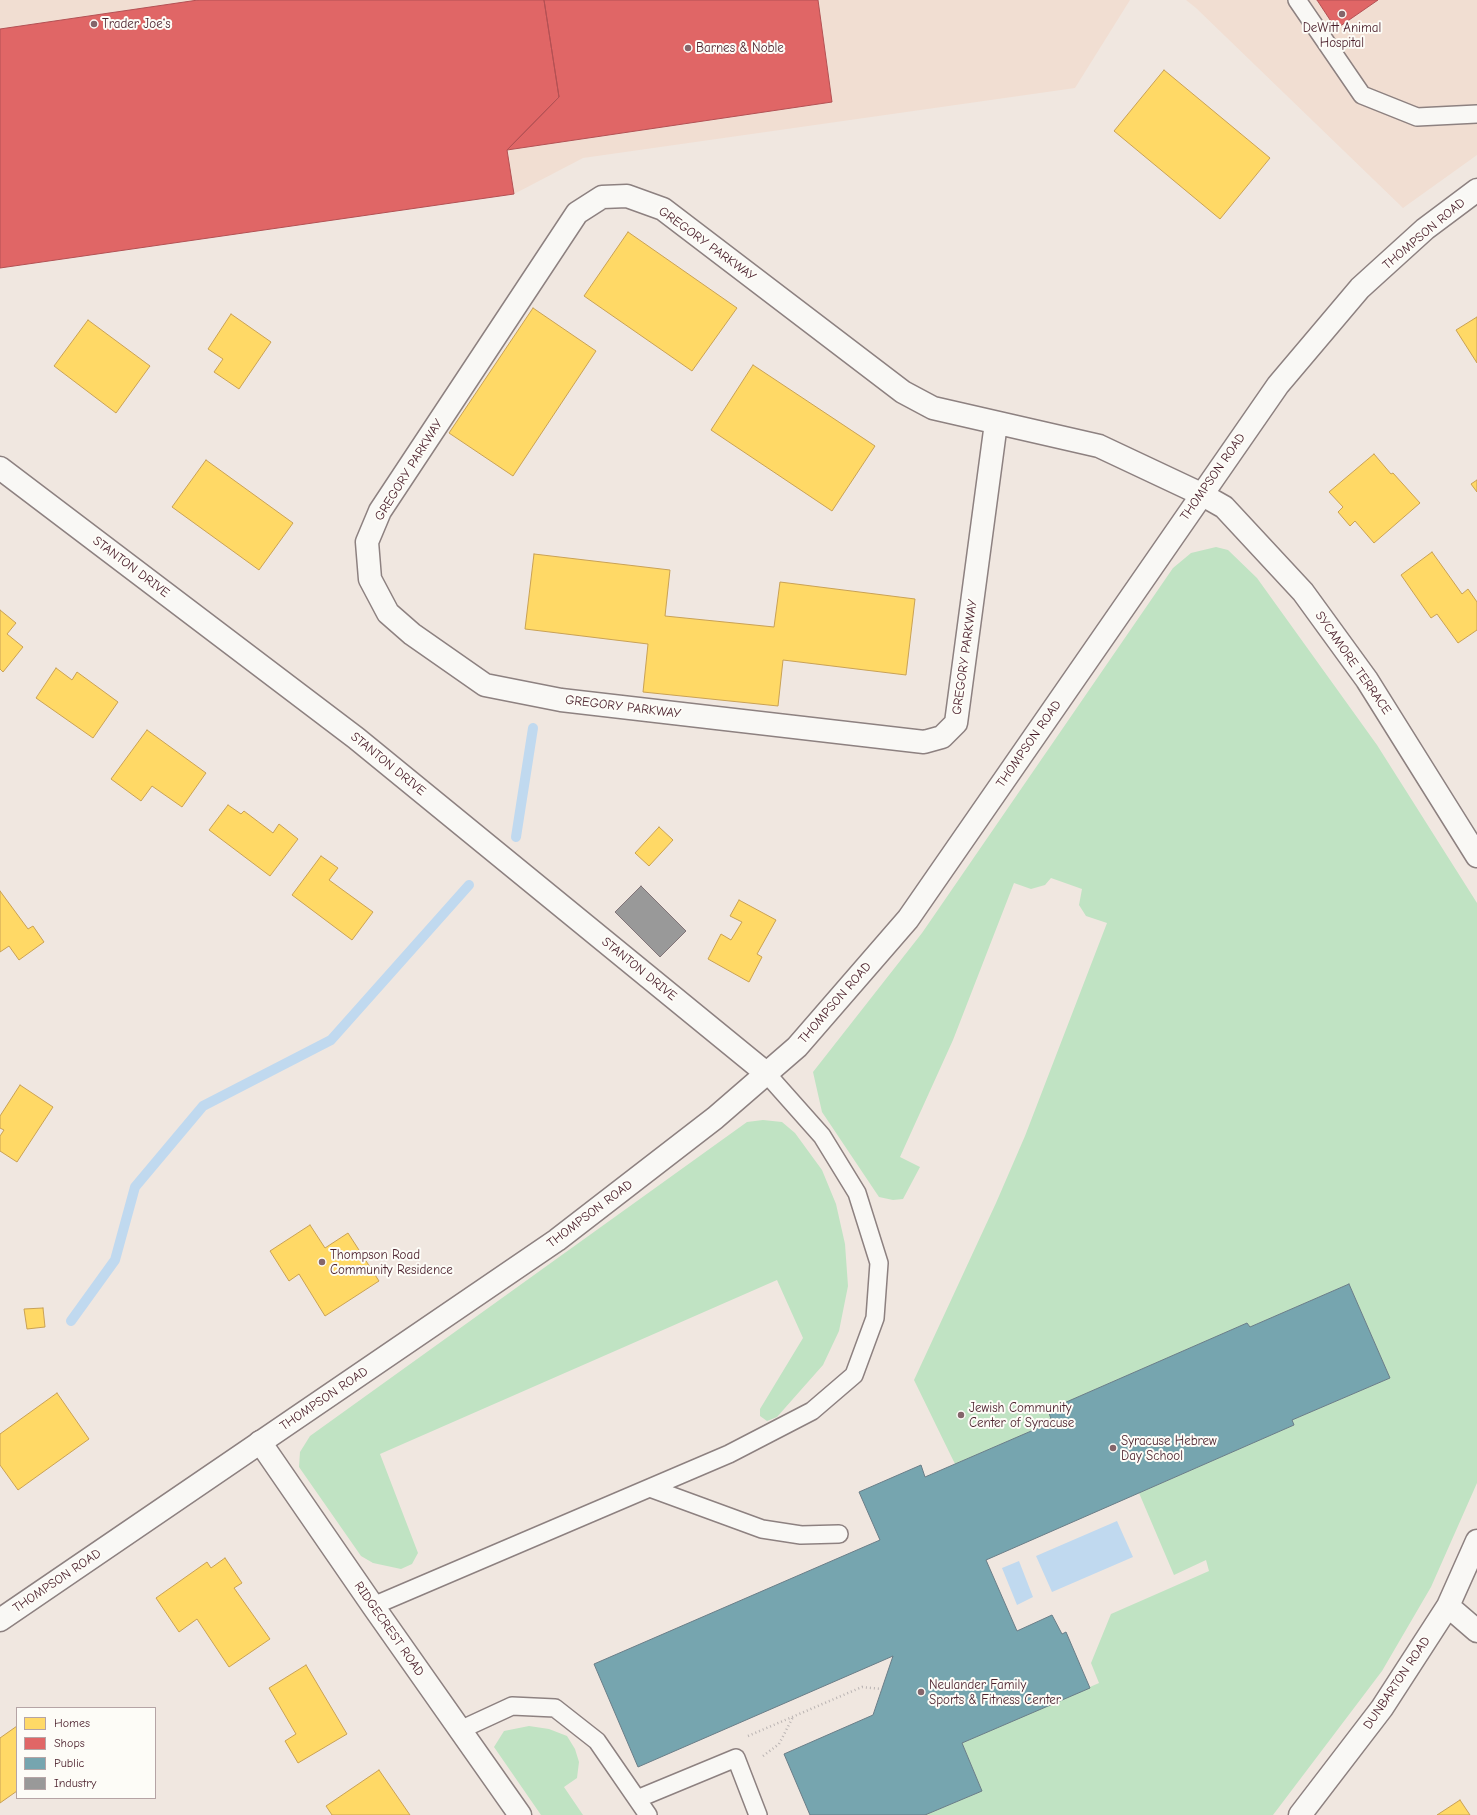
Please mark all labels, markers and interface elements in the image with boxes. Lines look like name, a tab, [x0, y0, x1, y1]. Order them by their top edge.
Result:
marker: DeWitt Animal Hospital	[1337, 9, 1347, 19]
place label: Trader Joe's	[102, 16, 171, 32]
marker: Trader Joe's	[89, 19, 99, 29]
place label: DeWitt Animal Hospital	[1303, 20, 1381, 51]
place label: Barnes & Noble	[696, 40, 784, 56]
marker: Barnes & Noble	[683, 43, 693, 53]
street label: THOMPSON ROAD	[1380, 195, 1468, 273]
street label: GREGORY PARKWAY	[655, 203, 759, 285]
street label: GREGORY PARKWAY	[371, 416, 447, 524]
street label: THOMPSON ROAD	[1177, 430, 1249, 524]
street label: STANTON DRIVE	[90, 533, 172, 601]
street label: GREGORY PARKWAY	[949, 598, 981, 716]
street label: SYCAMORE TERRACE	[1311, 608, 1395, 718]
street label: GREGORY PARKWAY	[564, 692, 682, 722]
street label: THOMPSON ROAD	[993, 697, 1065, 791]
street label: STANTON DRIVE	[347, 729, 429, 799]
street label: STANTON DRIVE	[598, 934, 680, 1004]
street label: THOMPSON ROAD	[795, 959, 875, 1047]
street label: THOMPSON ROAD	[544, 1177, 636, 1251]
place label: Thompson Road Community Residence	[330, 1247, 453, 1278]
marker: Thompson Road Community Residence	[317, 1257, 327, 1267]
street label: THOMPSON ROAD	[277, 1364, 371, 1434]
place label: Jewish Community Center of Syracuse	[969, 1400, 1074, 1431]
marker: Jewish Community Center of Syracuse	[956, 1410, 966, 1420]
place label: Syracuse Hebrew Day School	[1121, 1433, 1217, 1464]
marker: Syracuse Hebrew Day School	[1108, 1443, 1118, 1453]
street label: THOMPSON ROAD	[10, 1546, 104, 1616]
street label: RIDGECREST ROAD	[351, 1579, 427, 1679]
street label: DUNBARTON ROAD	[1360, 1634, 1434, 1732]
place label: Neulander Family Sports & Fitness Center	[929, 1677, 1061, 1708]
marker: Neulander Family Sports & Fitness Center	[916, 1687, 926, 1697]
legend	[16, 1707, 156, 1799]
text: Homes	[54, 1716, 90, 1730]
text: Shops	[54, 1736, 85, 1750]
text: Public	[54, 1756, 84, 1770]
text: Industry	[54, 1776, 96, 1790]

